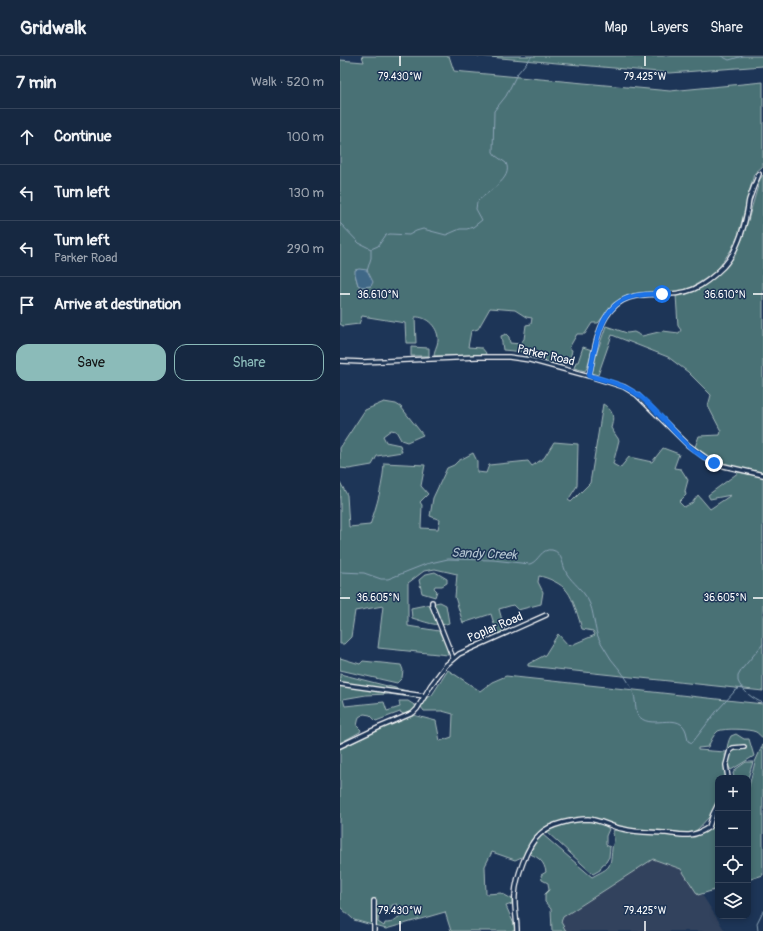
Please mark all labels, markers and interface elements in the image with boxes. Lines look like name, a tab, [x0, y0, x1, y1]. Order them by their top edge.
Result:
text: Gridwalk	[20, 16, 86, 40]
text: Map	[605, 19, 628, 36]
text: Layers	[650, 19, 688, 36]
text: Share	[710, 19, 743, 36]
text: 79.430°W	[378, 71, 422, 83]
text: 79.425°W	[624, 71, 667, 83]
text: 7 min	[16, 72, 56, 93]
text: Walk · 520 m	[251, 74, 324, 90]
icon: ahead	[16, 126, 38, 148]
text: Continue	[54, 127, 112, 146]
text: 100 m	[287, 129, 324, 145]
icon: left	[16, 182, 38, 204]
text: Turn left	[54, 183, 110, 202]
text: 130 m	[288, 185, 324, 201]
text: Turn left	[54, 231, 110, 250]
icon: left	[16, 238, 38, 260]
text: 290 m	[287, 241, 324, 257]
text: Parker Road	[54, 250, 118, 266]
route start	[653, 285, 671, 303]
text: 36.610°N	[357, 289, 399, 301]
text: 36.610°N	[704, 289, 746, 301]
icon: arrive	[16, 294, 38, 316]
text: Arrive at destination	[54, 295, 181, 314]
street label: Parker Road	[516, 342, 576, 369]
button: Save	[16, 344, 166, 381]
button: Share	[174, 344, 324, 381]
route end	[705, 454, 723, 472]
water label: Sandy Creek	[451, 545, 519, 563]
text: 36.605°N	[357, 592, 400, 604]
text: 36.605°N	[704, 592, 747, 604]
street label: Poplar Road	[465, 609, 525, 646]
map controls	[715, 775, 751, 919]
button: +	[715, 775, 751, 811]
button: −	[715, 811, 751, 847]
button: locate	[715, 847, 751, 883]
button: layers	[715, 883, 751, 919]
text: 79.430°W	[378, 905, 422, 917]
text: 79.425°W	[624, 905, 667, 917]

